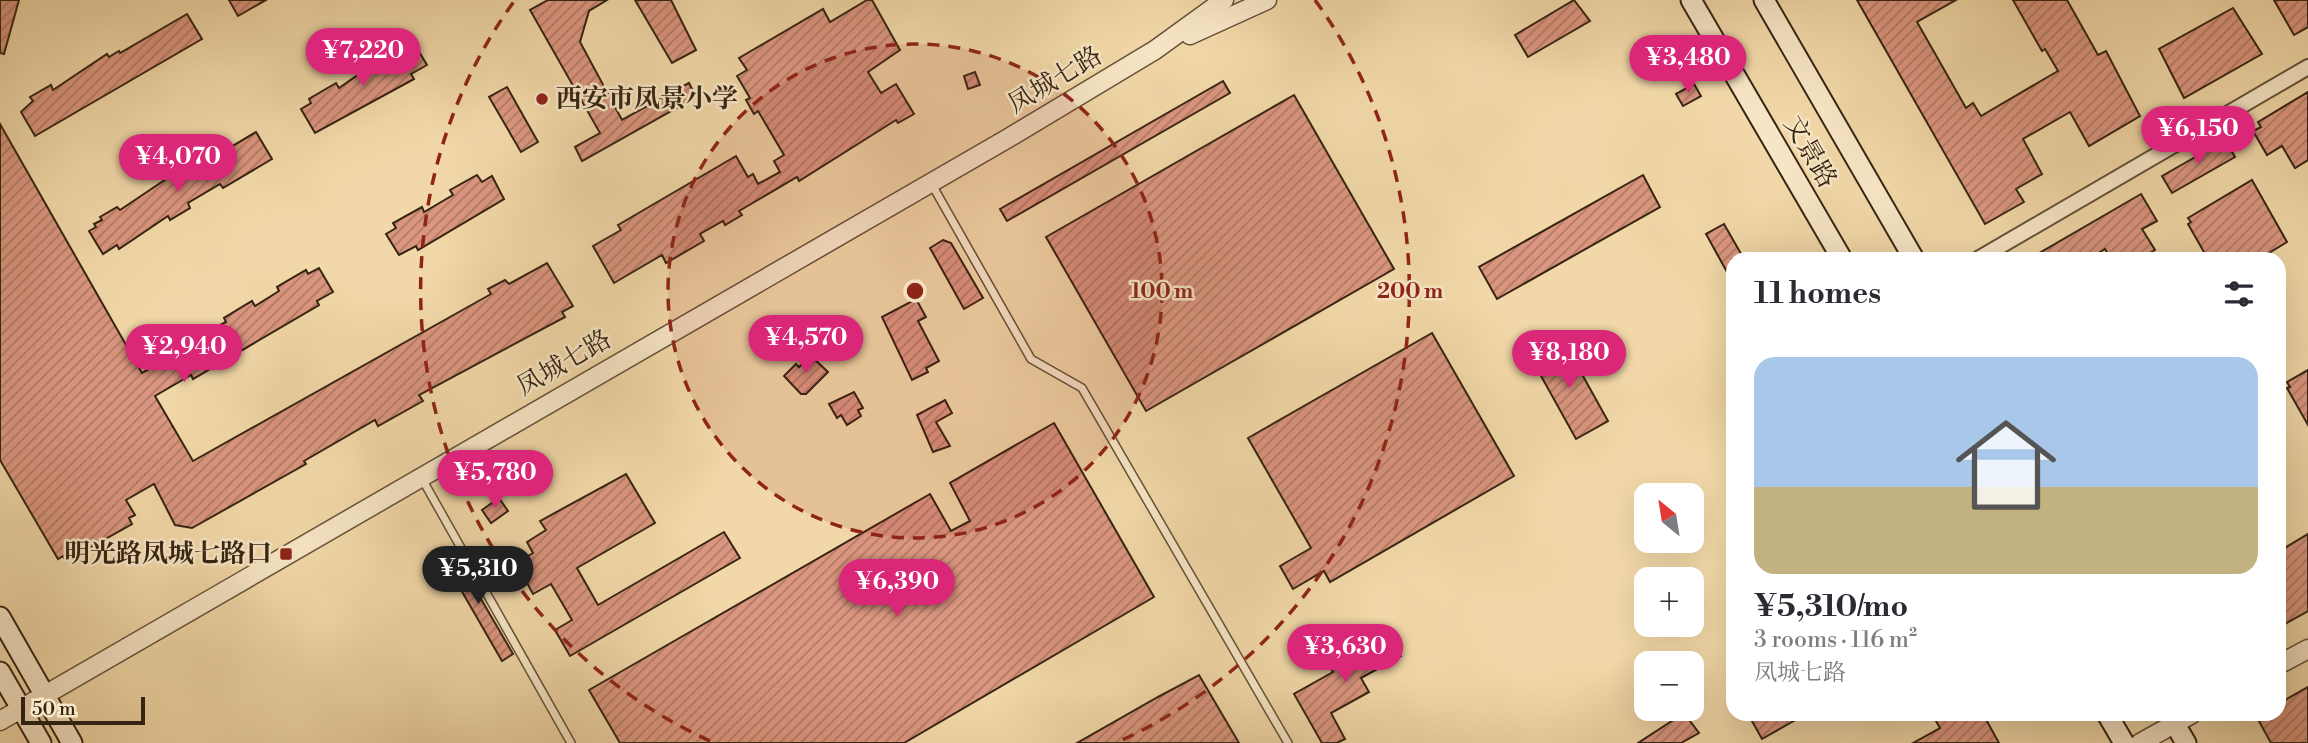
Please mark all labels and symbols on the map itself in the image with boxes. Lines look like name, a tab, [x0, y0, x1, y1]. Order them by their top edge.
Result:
pin: ¥7,220	[306, 28, 420, 88]
pin: ¥3,480	[1631, 36, 1745, 95]
street label: 凤城七路	[1002, 39, 1108, 121]
place label: 西安市凤景小学	[556, 83, 738, 115]
marker: 西安市凤景小学	[534, 91, 550, 107]
pin: ¥6,150	[2141, 106, 2255, 166]
street label: 文景路	[1777, 110, 1843, 194]
pin: ¥4,070	[121, 134, 235, 194]
centre of rings	[903, 279, 927, 303]
text: 100 m	[1131, 279, 1193, 305]
text: 200 m	[1377, 279, 1443, 305]
pin: ¥4,570	[749, 316, 863, 375]
street label: 凤城七路	[511, 323, 617, 403]
pin: ¥2,940	[127, 324, 241, 384]
pin: ¥8,180	[1512, 330, 1626, 390]
pin: ¥5,780	[438, 450, 552, 510]
north arrow	[1634, 483, 1704, 553]
place label: 明光路凤城七路口	[64, 538, 272, 570]
marker: 明光路凤城七路口	[278, 546, 294, 562]
pin: ¥5,310	[421, 546, 535, 606]
pin: ¥6,390	[840, 560, 954, 619]
pin: ¥3,630	[1288, 624, 1402, 684]
scale bar	[21, 694, 145, 726]

